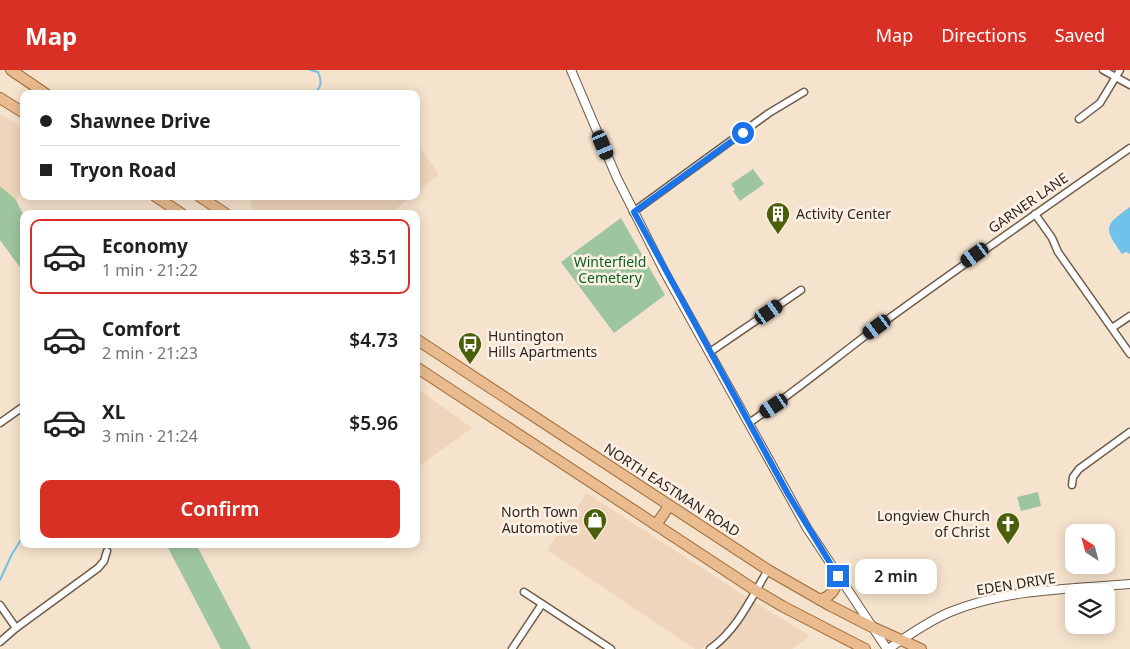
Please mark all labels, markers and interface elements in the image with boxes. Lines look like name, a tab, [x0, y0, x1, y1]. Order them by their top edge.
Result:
text: Map	[25, 19, 77, 52]
text: Map	[876, 23, 913, 47]
text: Directions	[941, 23, 1027, 47]
text: Saved	[1055, 23, 1105, 47]
text: Shawnee Drive	[70, 108, 211, 134]
route start	[732, 122, 754, 144]
car	[590, 128, 615, 162]
text: Tryon Road	[70, 157, 176, 183]
street label: GARNER LANE	[984, 168, 1071, 237]
building icon: Activity Center	[765, 201, 791, 235]
place label: Activity Center	[796, 204, 891, 223]
text: Economy	[102, 233, 188, 259]
icon: car	[42, 234, 87, 279]
car	[958, 240, 991, 270]
text: $3.51	[349, 244, 398, 270]
park label: Winterfield Cemetery	[574, 252, 646, 287]
text: 1 min · 21:22	[102, 259, 198, 281]
car	[752, 297, 785, 327]
car	[860, 312, 893, 342]
text: Comfort	[102, 316, 181, 342]
icon: car	[42, 317, 87, 362]
place label: Huntington Hills Apartments	[488, 326, 597, 361]
text: $4.73	[349, 327, 398, 353]
bus stop icon: Huntington Hills Apartments	[457, 331, 483, 365]
text: 2 min · 21:23	[102, 342, 198, 364]
car	[757, 391, 790, 421]
text: XL	[102, 399, 125, 425]
icon: car	[42, 400, 87, 445]
text: $5.96	[349, 410, 398, 436]
text: 3 min · 21:24	[102, 425, 198, 447]
street label: NORTH EASTMAN ROAD	[601, 438, 744, 541]
button: Confirm	[40, 480, 400, 538]
place label: North Town Automotive	[501, 502, 578, 537]
place label: Longview Church of Christ	[877, 506, 990, 541]
shop icon: North Town Automotive	[582, 507, 608, 541]
church icon: Longview Church of Christ	[995, 511, 1021, 545]
north arrow	[1065, 524, 1115, 574]
map controls	[1065, 524, 1115, 634]
callout: 2 min	[856, 558, 938, 594]
route end	[827, 565, 849, 587]
text: 2 min	[874, 565, 918, 587]
street label: EDEN DRIVE	[975, 568, 1057, 599]
button: layers	[1065, 584, 1115, 634]

